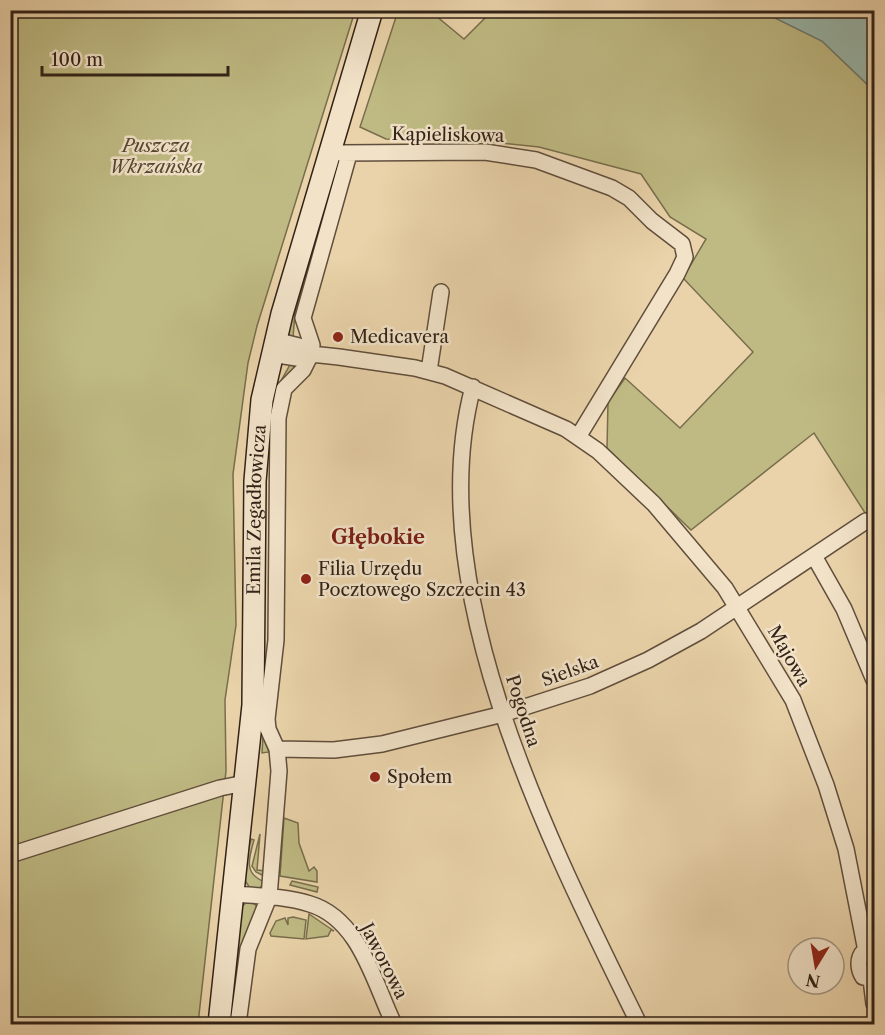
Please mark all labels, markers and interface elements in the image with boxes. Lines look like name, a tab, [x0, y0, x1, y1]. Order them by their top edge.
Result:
scale bar	[42, 39, 228, 77]
text: 100 m	[51, 49, 103, 71]
street label: Kąpieliskowa	[391, 123, 505, 147]
park label: Puszcza Wkrzańska	[109, 135, 203, 178]
place label: Medicavera	[350, 326, 450, 348]
marker: Medicavera	[331, 330, 345, 344]
street label: Emila Zegadłowicza	[243, 423, 271, 595]
district label: Głębokie	[331, 525, 425, 549]
place label: Filia Urzędu Pocztowego Szczecin 43	[318, 558, 526, 601]
marker: Filia Urzędu Pocztowego Szczecin 43	[299, 572, 313, 586]
street label: Majowa	[763, 621, 816, 691]
street label: Sielska	[538, 650, 602, 691]
street label: Pogodna	[501, 672, 545, 750]
place label: Społem	[387, 766, 452, 788]
marker: Społem	[368, 770, 382, 784]
street label: Jaworowa	[354, 917, 413, 1003]
north arrow	[786, 936, 846, 996]
text: N	[804, 970, 822, 992]

